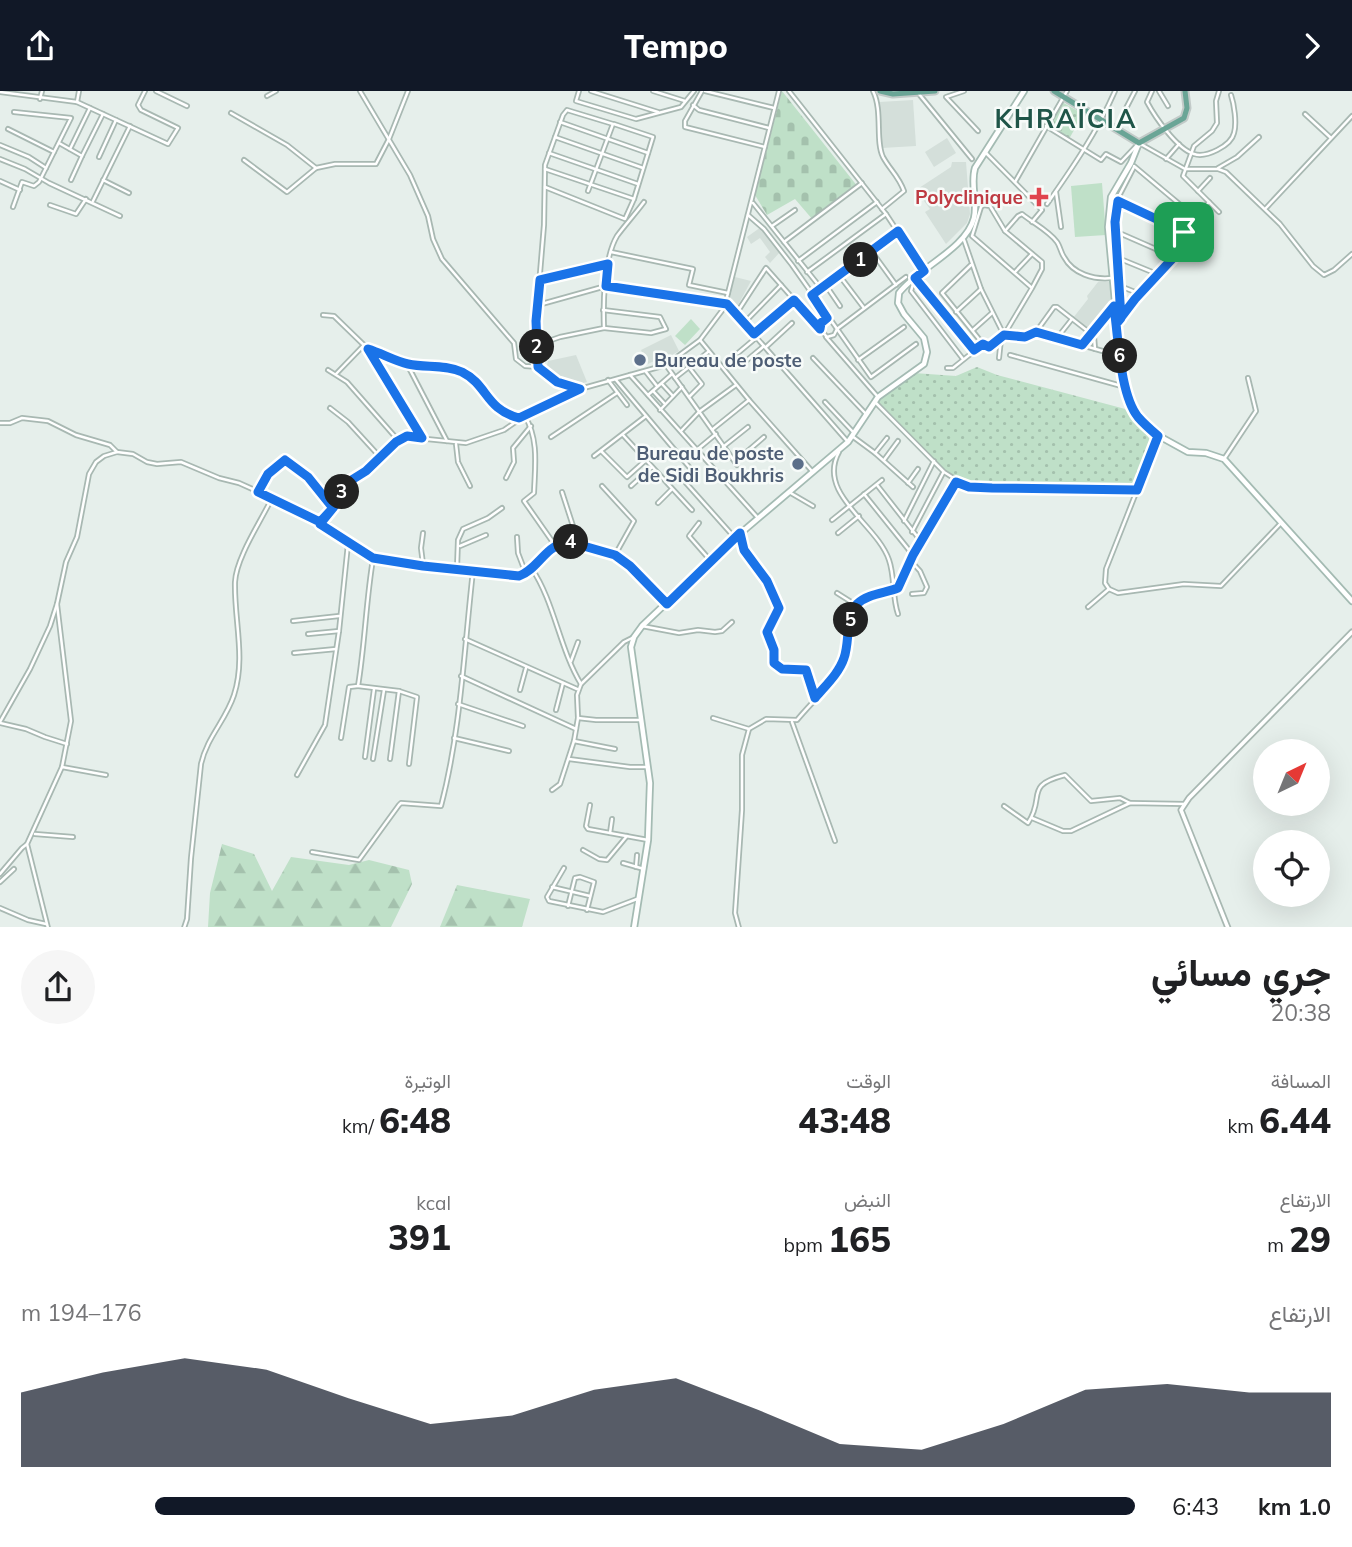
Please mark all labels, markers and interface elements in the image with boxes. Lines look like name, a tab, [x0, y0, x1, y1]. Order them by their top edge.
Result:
text: Tempo	[624, 26, 728, 66]
icon: share	[21, 27, 59, 65]
icon: forward	[1293, 27, 1331, 65]
district label: KHRAÏCIA	[995, 102, 1137, 135]
place label: Polyclinique	[915, 185, 1023, 209]
marker: Polyclinique	[1029, 187, 1049, 207]
pin	[1154, 202, 1214, 262]
icon: arrive	[1165, 213, 1203, 251]
pin: 1	[844, 243, 878, 277]
text: 1	[855, 247, 866, 271]
pin: 2	[520, 329, 554, 365]
text: 2	[531, 334, 542, 358]
pin: 6	[1102, 338, 1138, 373]
text: 6	[1114, 343, 1125, 367]
place label: Bureau de poste	[654, 348, 802, 372]
marker: Bureau de poste	[632, 352, 648, 368]
place label: Bureau de poste de Sidi Boukhris	[636, 441, 784, 487]
marker: Bureau de poste de Sidi Boukhris	[790, 456, 806, 472]
pin: 3	[324, 475, 360, 509]
text: 3	[336, 479, 347, 503]
pin: 4	[554, 525, 588, 559]
text: 4	[565, 529, 576, 553]
pin: 5	[834, 603, 868, 637]
text: 5	[845, 607, 856, 631]
north arrow	[1253, 739, 1330, 815]
map controls	[1253, 739, 1330, 907]
button: locate	[1253, 830, 1330, 907]
text: جري مسائي	[1151, 948, 1331, 996]
button: share	[21, 950, 95, 1024]
text: 20:38	[1271, 998, 1331, 1027]
text: الوتيرة	[405, 1069, 451, 1093]
text: الوقت	[846, 1069, 891, 1093]
text: المسافة	[1271, 1069, 1331, 1093]
text: 6:48	[379, 1098, 451, 1142]
text: 43:48	[798, 1098, 891, 1142]
text: 6.44	[1259, 1098, 1331, 1142]
text: /km	[342, 1114, 379, 1138]
text: km	[1227, 1114, 1259, 1138]
text: النبض	[844, 1188, 891, 1212]
text: الارتفاع	[1279, 1188, 1331, 1212]
text: kcal	[416, 1191, 451, 1215]
text: 391	[388, 1215, 451, 1259]
text: 165	[828, 1217, 891, 1261]
text: 29	[1289, 1217, 1331, 1261]
text: bpm	[784, 1233, 828, 1257]
text: m	[1267, 1233, 1289, 1257]
text: 176–194 m	[21, 1298, 142, 1327]
text: الارتفاع	[1269, 1299, 1331, 1328]
text: 6:43	[1172, 1492, 1219, 1521]
text: 1.0 km	[1258, 1492, 1331, 1521]

